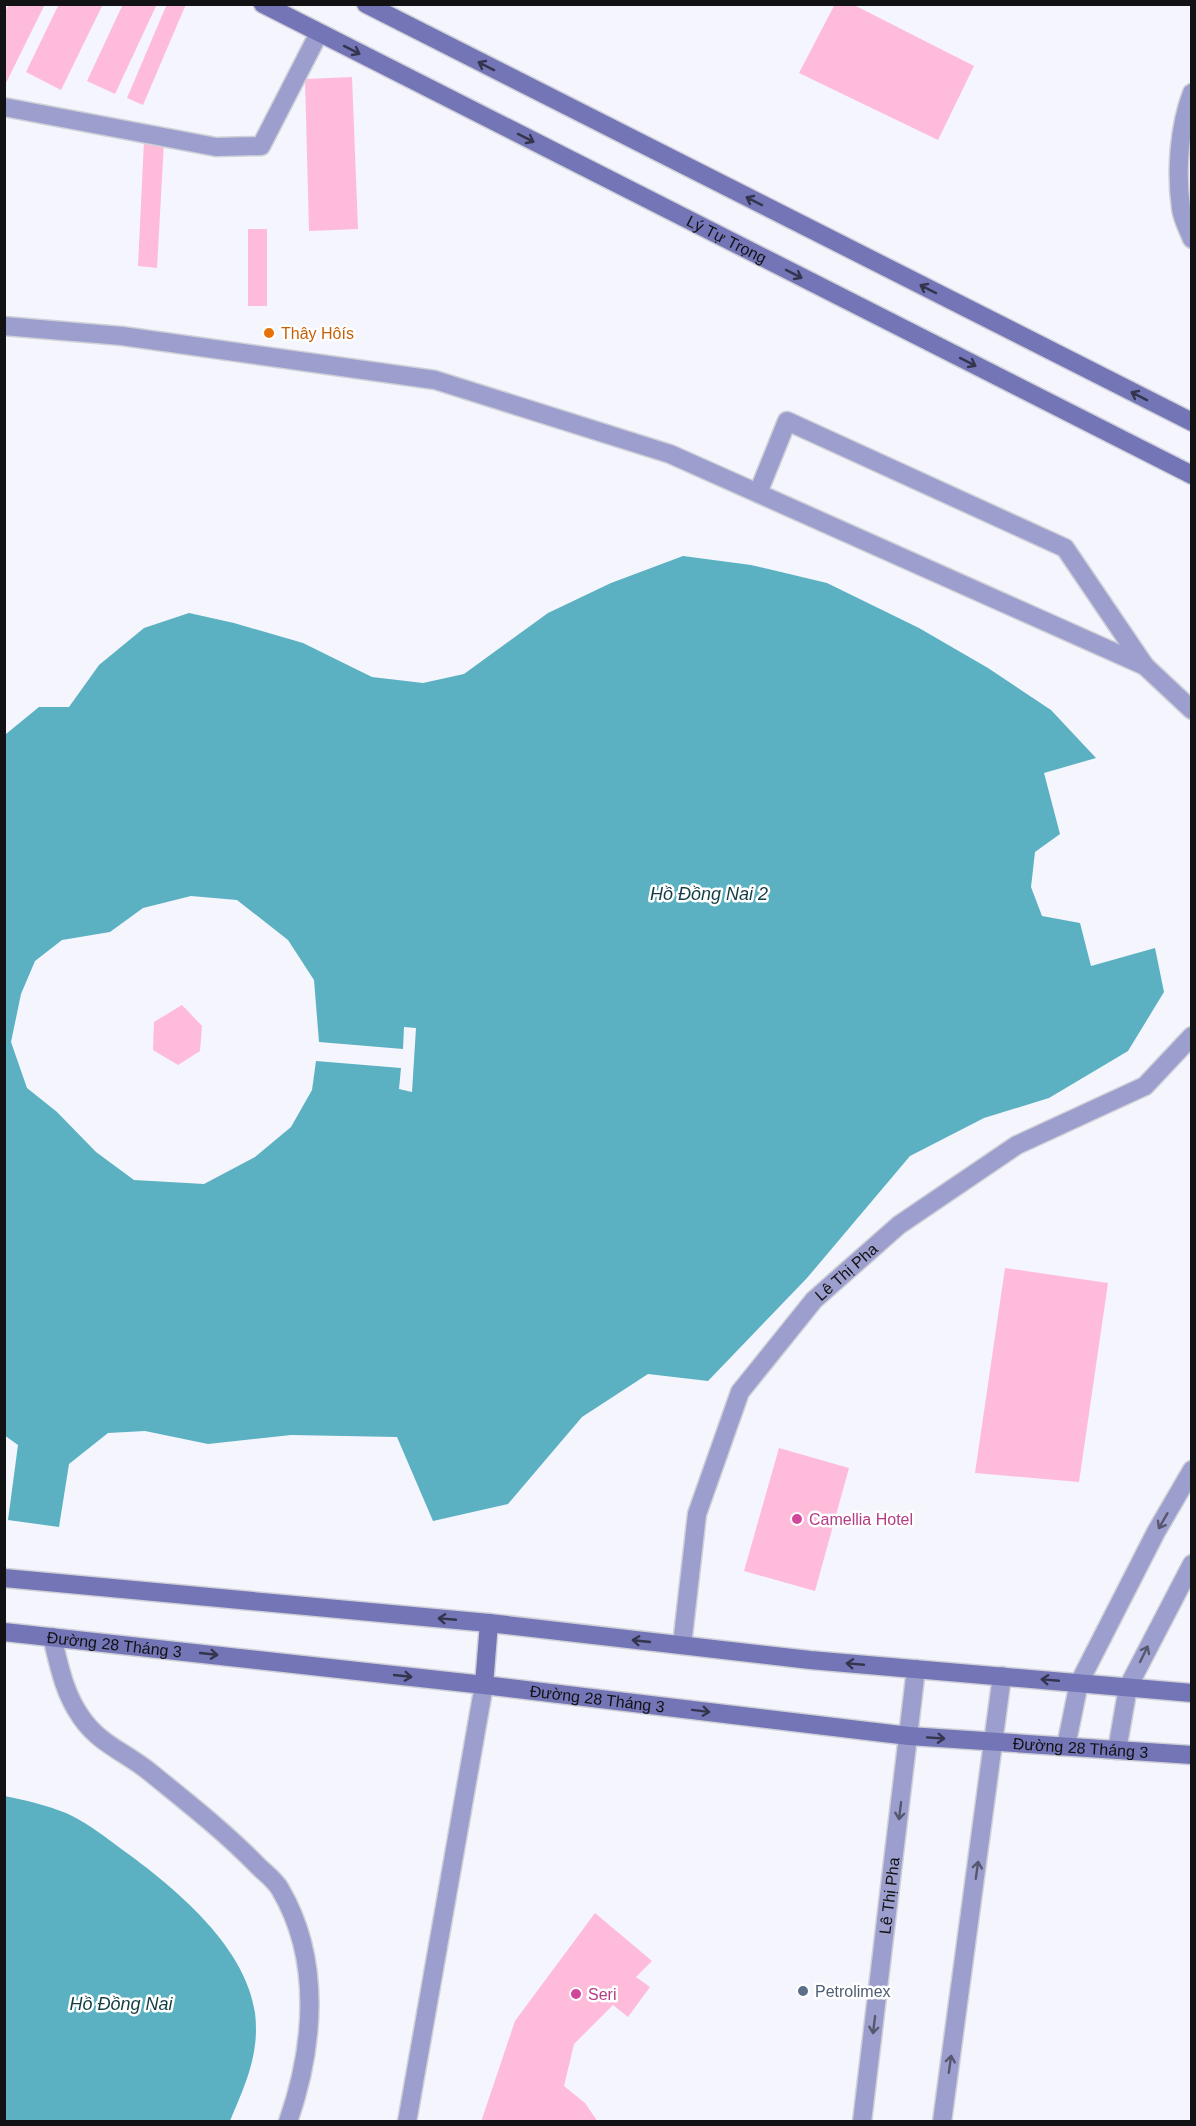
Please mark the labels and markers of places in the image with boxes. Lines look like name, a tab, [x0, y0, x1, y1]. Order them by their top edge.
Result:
place label: Thây Hôís	[281, 325, 354, 342]
marker: Thây Hôís	[262, 326, 276, 340]
place label: Camellia Hotel	[809, 1511, 913, 1528]
marker: Camellia Hotel	[790, 1512, 804, 1526]
place label: Petrolimex	[815, 1983, 891, 2000]
marker: Petrolimex	[796, 1984, 810, 1998]
place label: Seri	[588, 1986, 616, 2003]
marker: Seri	[569, 1987, 583, 2001]

